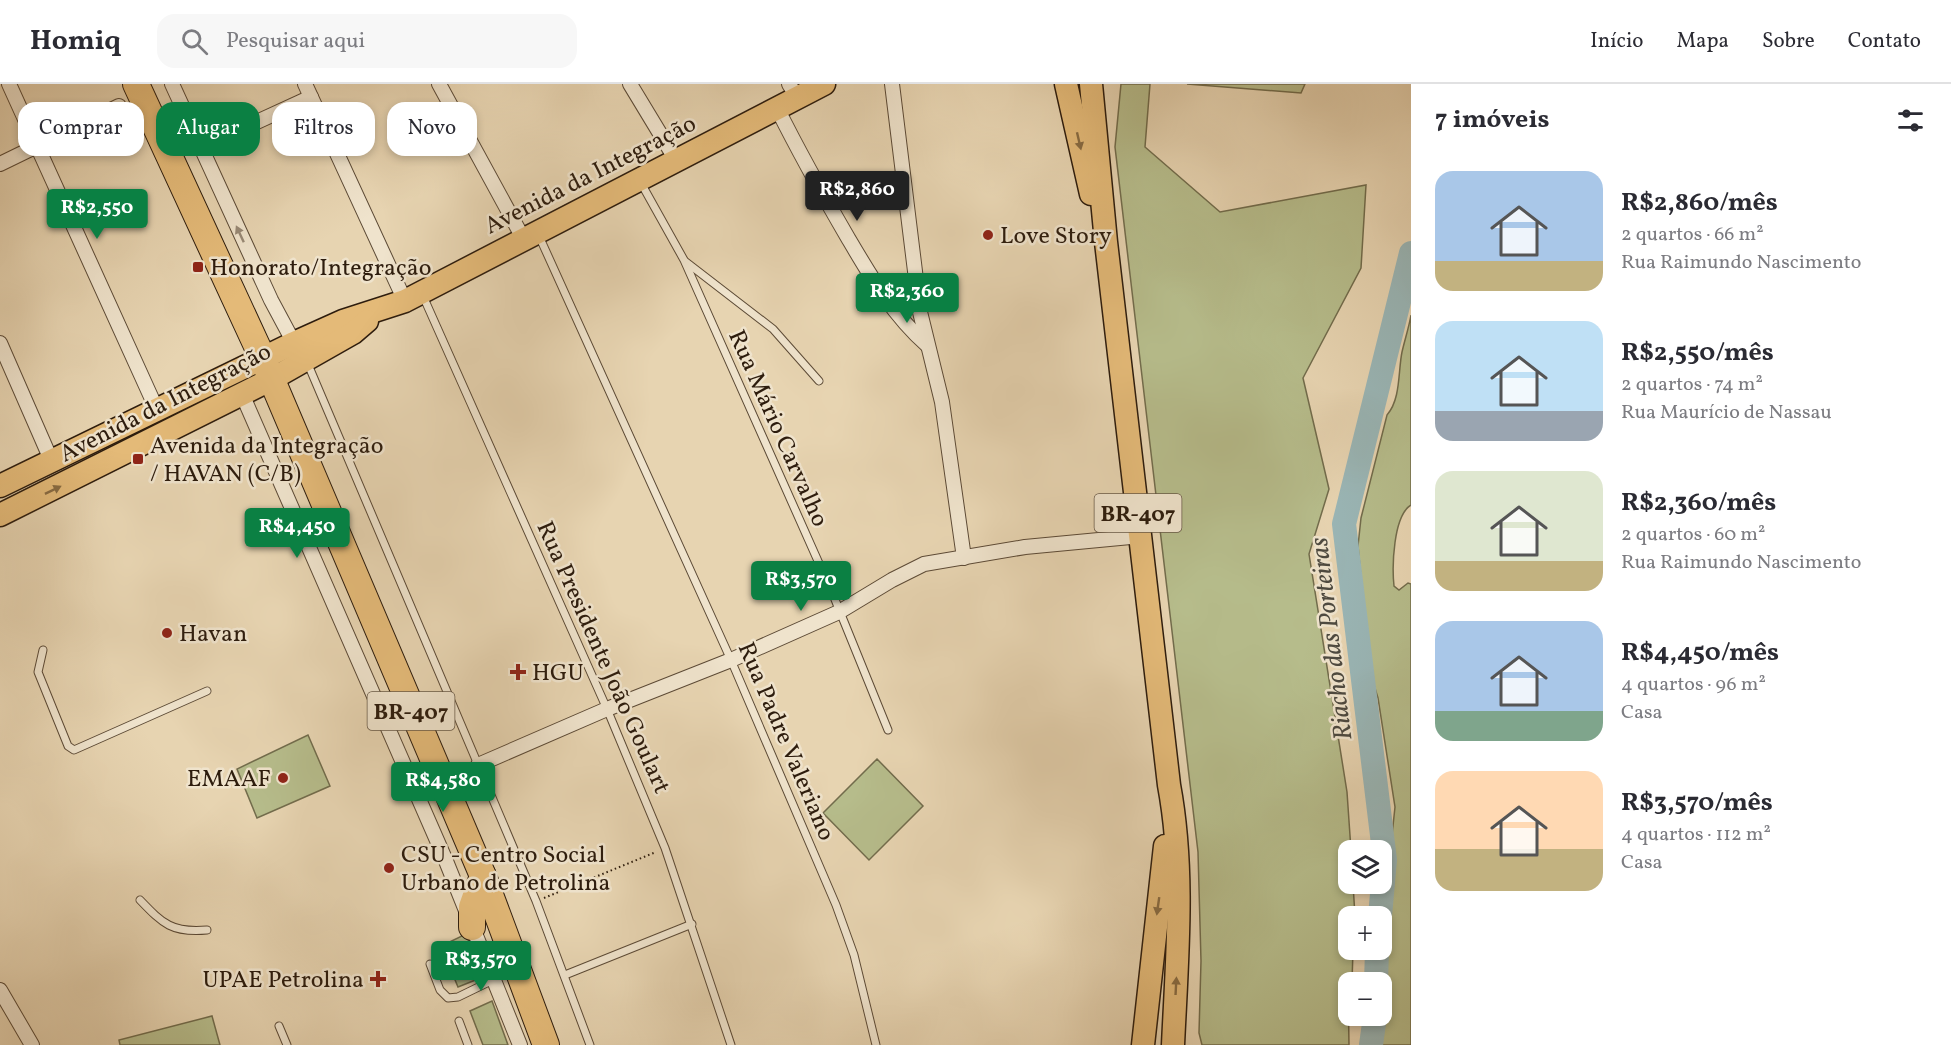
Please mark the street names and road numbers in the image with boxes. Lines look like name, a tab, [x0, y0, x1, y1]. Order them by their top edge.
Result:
street label: Avenida da Integração	[479, 108, 703, 244]
street label: Rua Mário Carvalho	[718, 325, 836, 533]
street label: Avenida da Integração	[54, 336, 278, 472]
road number: BR-407	[1094, 494, 1182, 532]
street label: Rua Presidente João Goulart	[527, 516, 678, 799]
street label: Rua Padre Valeriano	[728, 637, 842, 846]
road number: BR-407	[368, 692, 454, 730]

